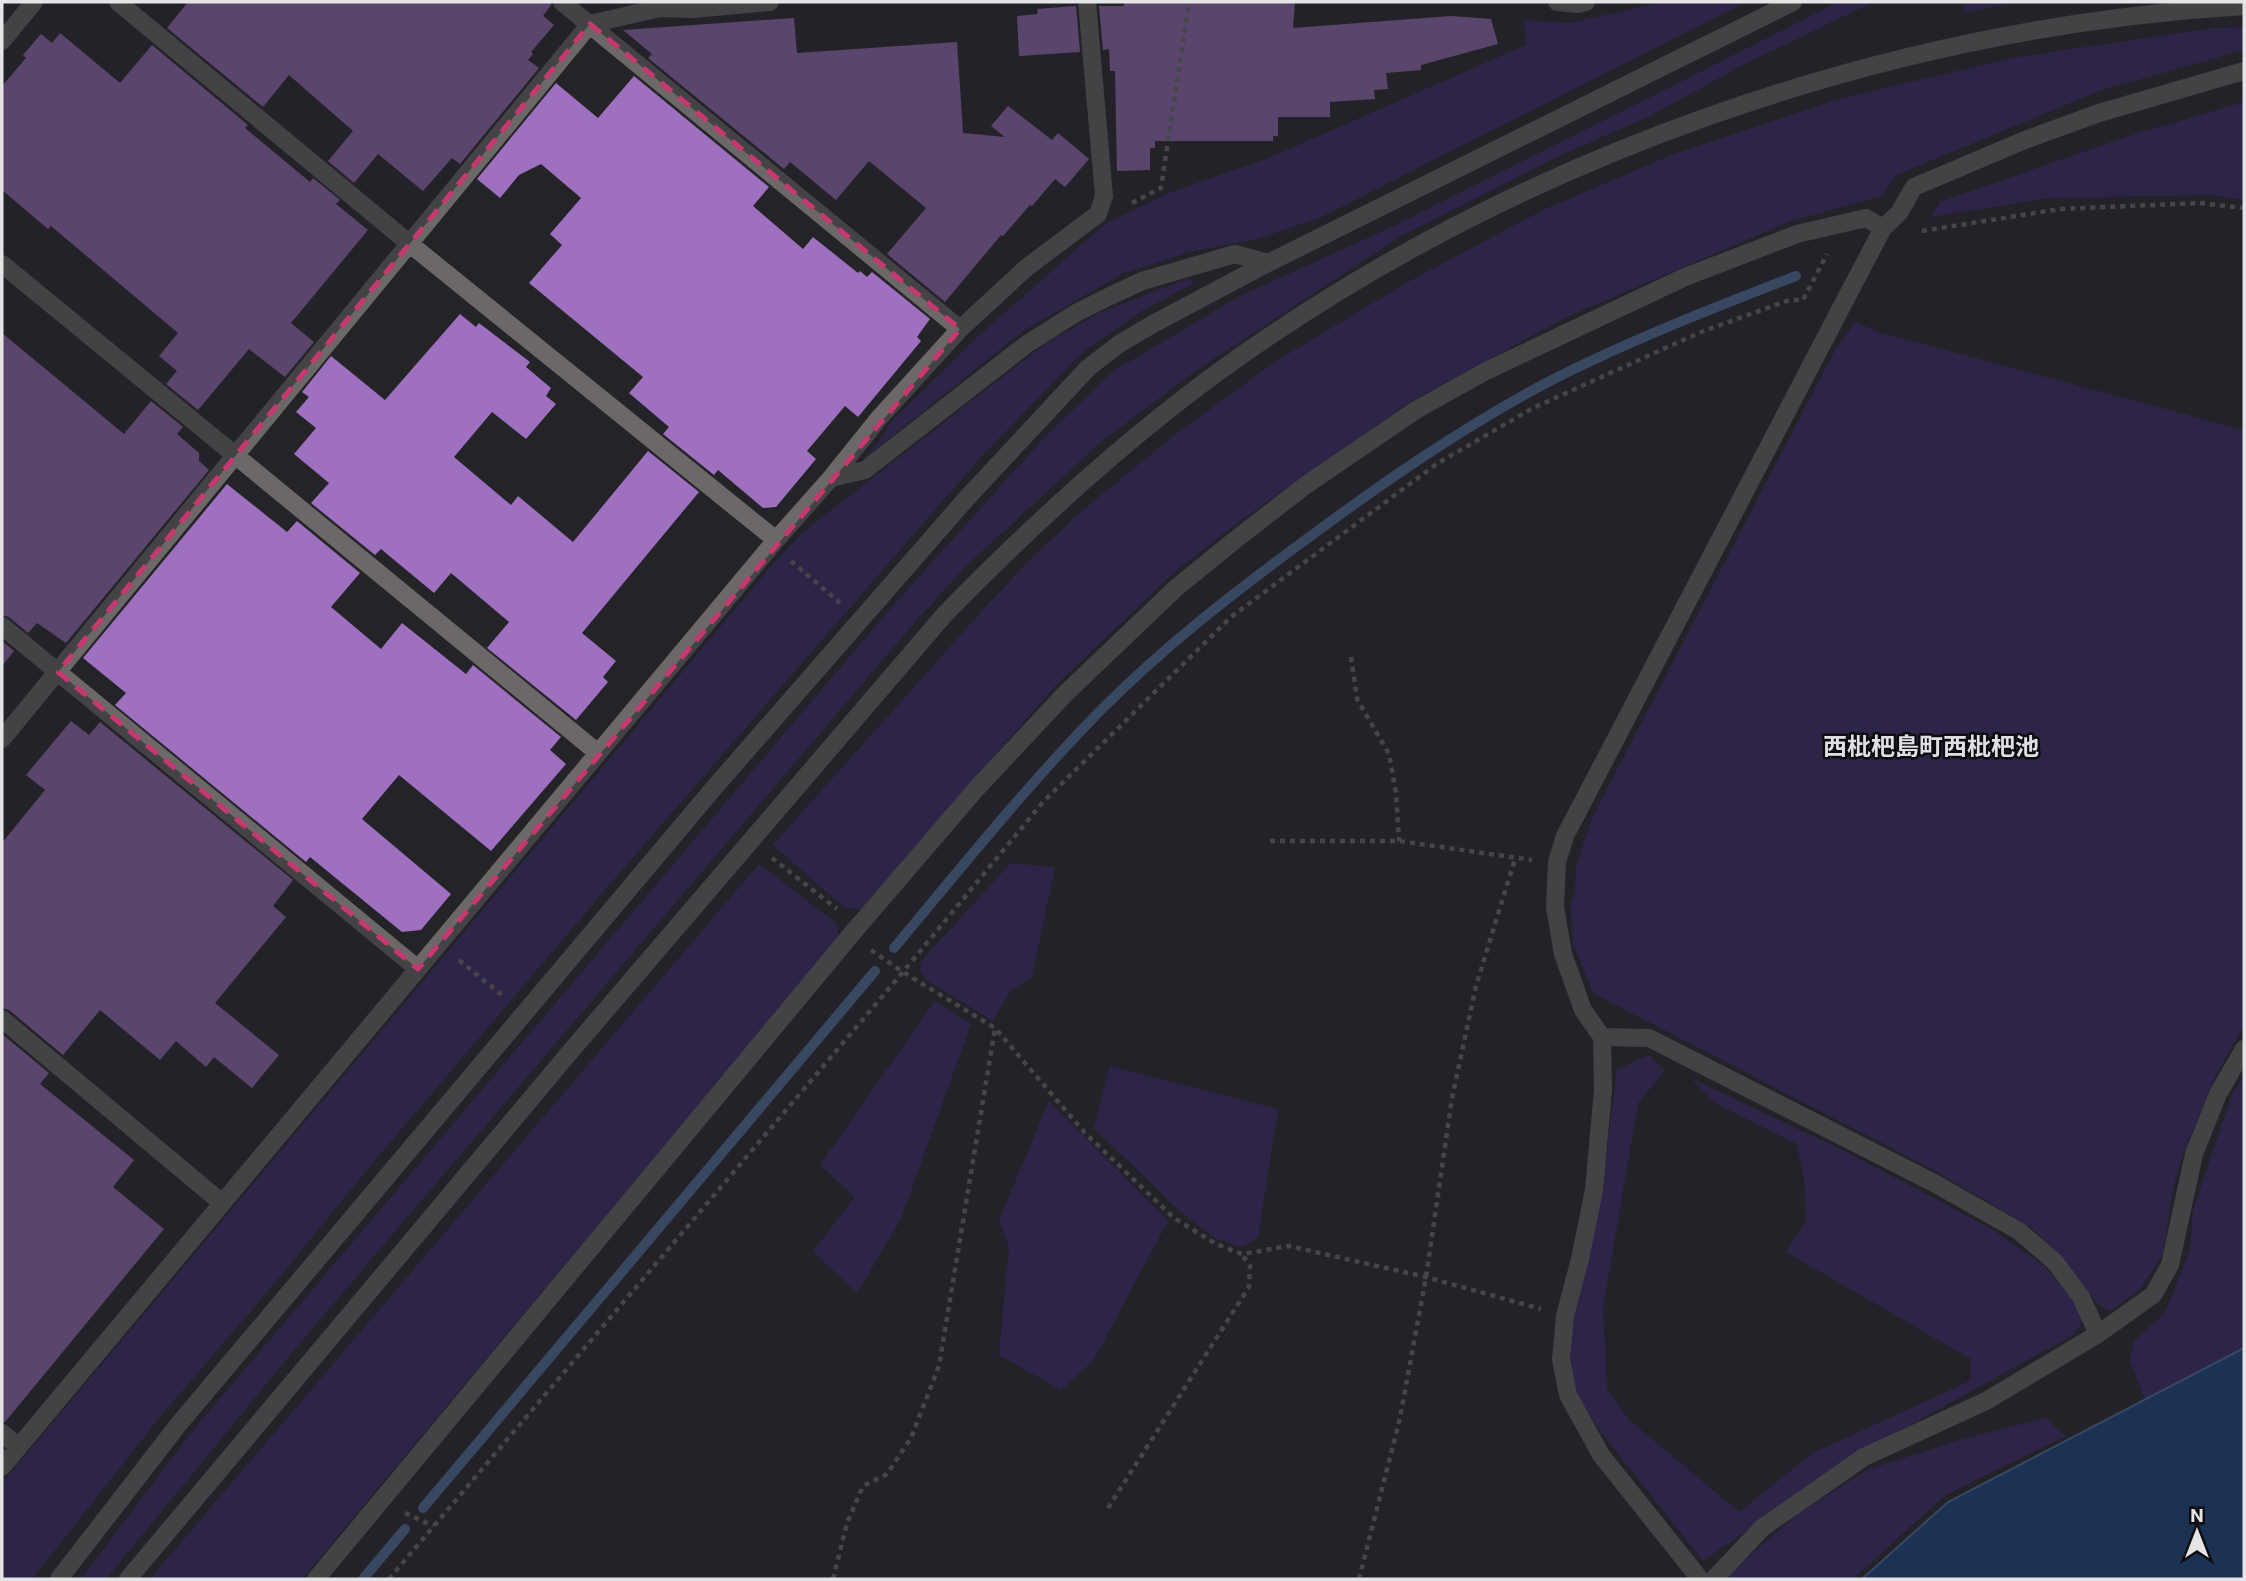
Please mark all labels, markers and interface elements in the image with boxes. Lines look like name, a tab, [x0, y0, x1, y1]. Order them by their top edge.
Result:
district label: 西枇杷島町西枇杷池	[1823, 733, 2039, 761]
north arrow	[2162, 1497, 2232, 1567]
text: N	[2190, 1504, 2204, 1527]

